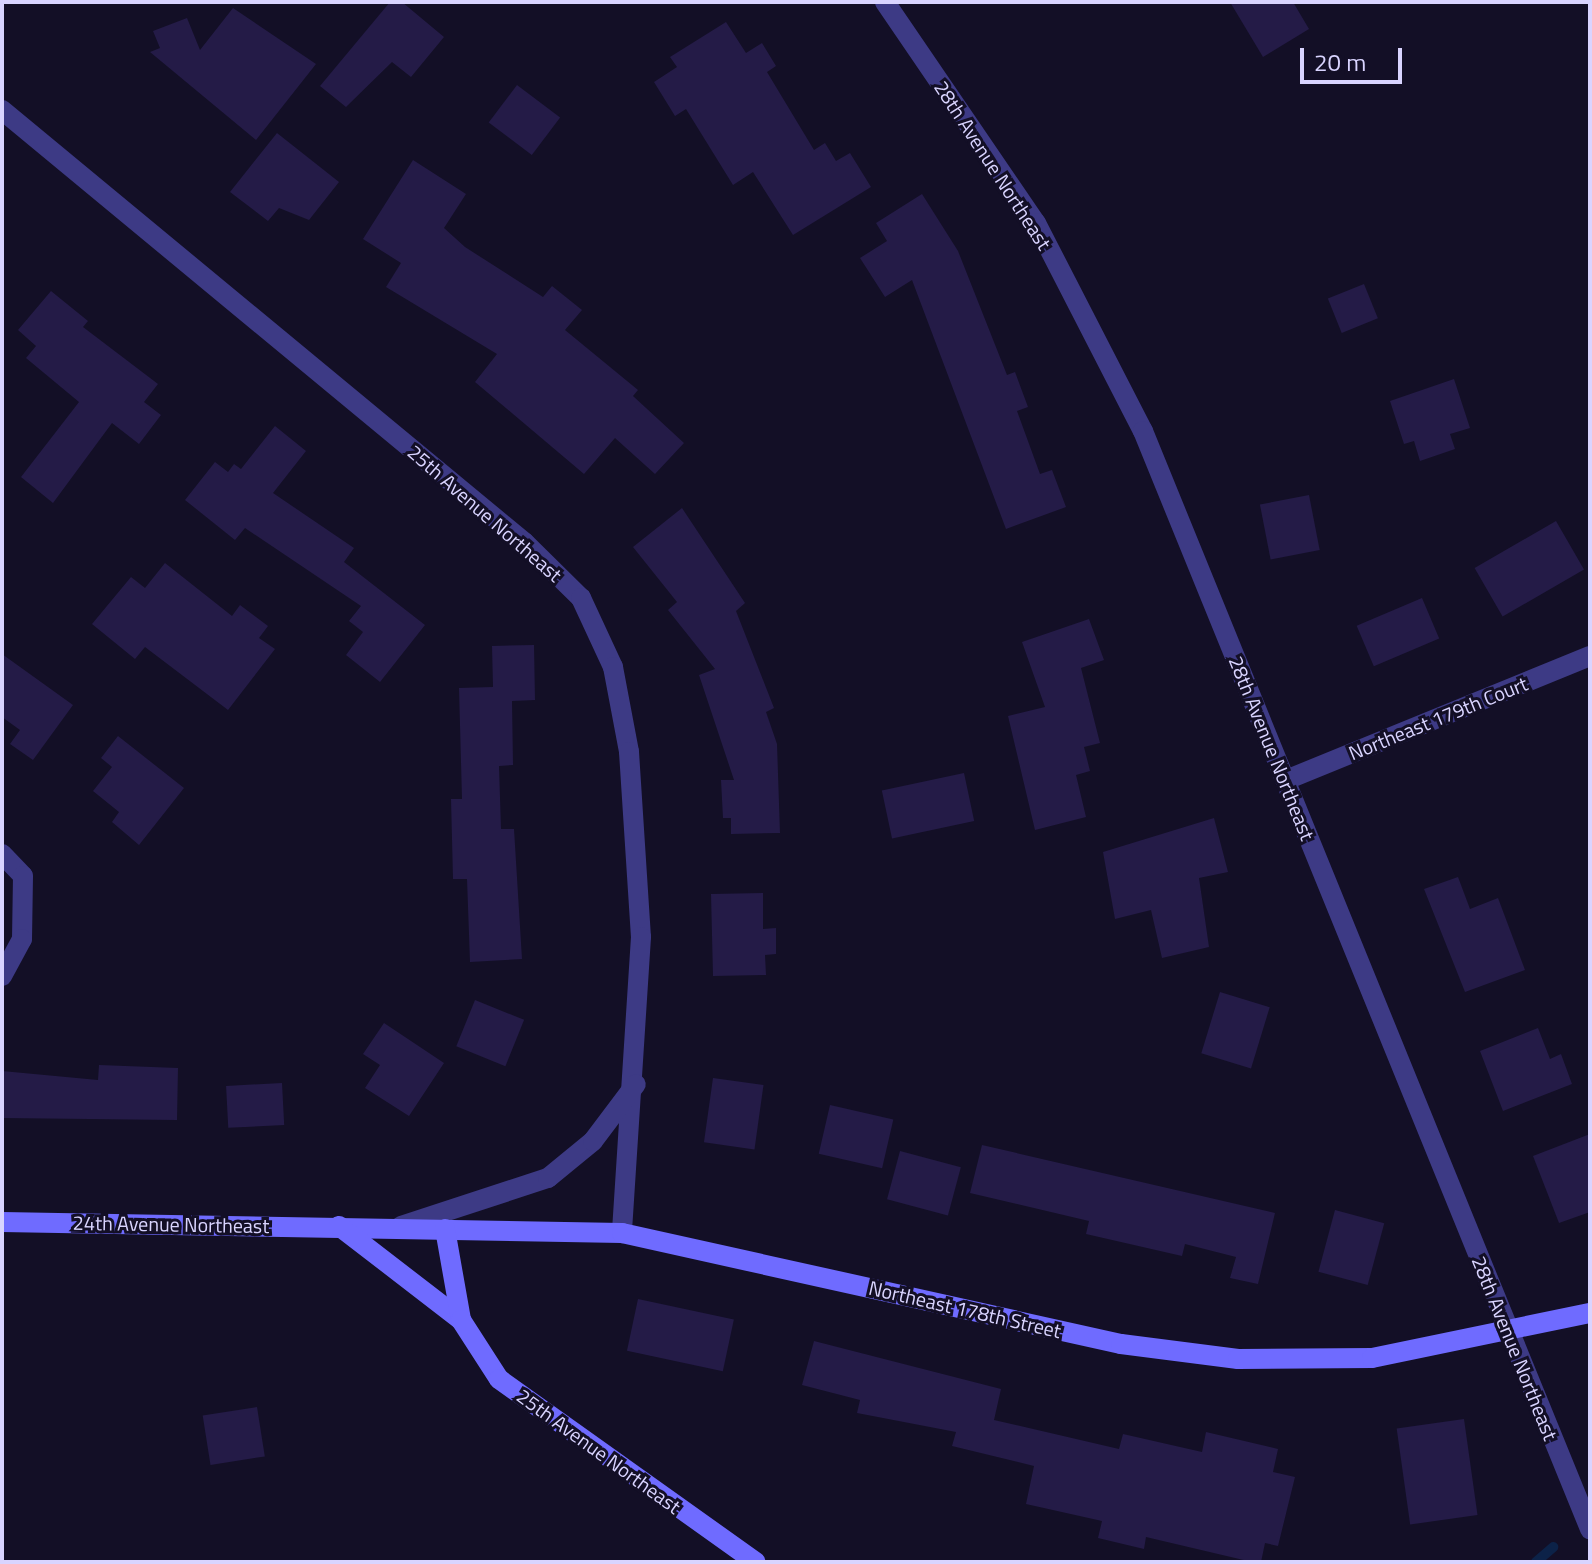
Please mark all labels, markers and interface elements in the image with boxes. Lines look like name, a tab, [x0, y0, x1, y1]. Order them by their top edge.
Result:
scale bar	[1304, 32, 1406, 82]
text: 20 m	[1314, 44, 1366, 80]
street label: 28th Avenue Northeast	[929, 76, 1057, 254]
street label: 25th Avenue Northeast	[403, 439, 567, 587]
street label: 28th Avenue Northeast	[1224, 652, 1320, 844]
street label: Northeast 179th Court	[1345, 671, 1531, 765]
street label: 24th Avenue Northeast	[72, 1210, 270, 1238]
street label: 28th Avenue Northeast	[1467, 1252, 1563, 1444]
street label: Northeast 178th Street	[866, 1275, 1064, 1343]
street label: 25th Avenue Northeast	[512, 1384, 686, 1518]

